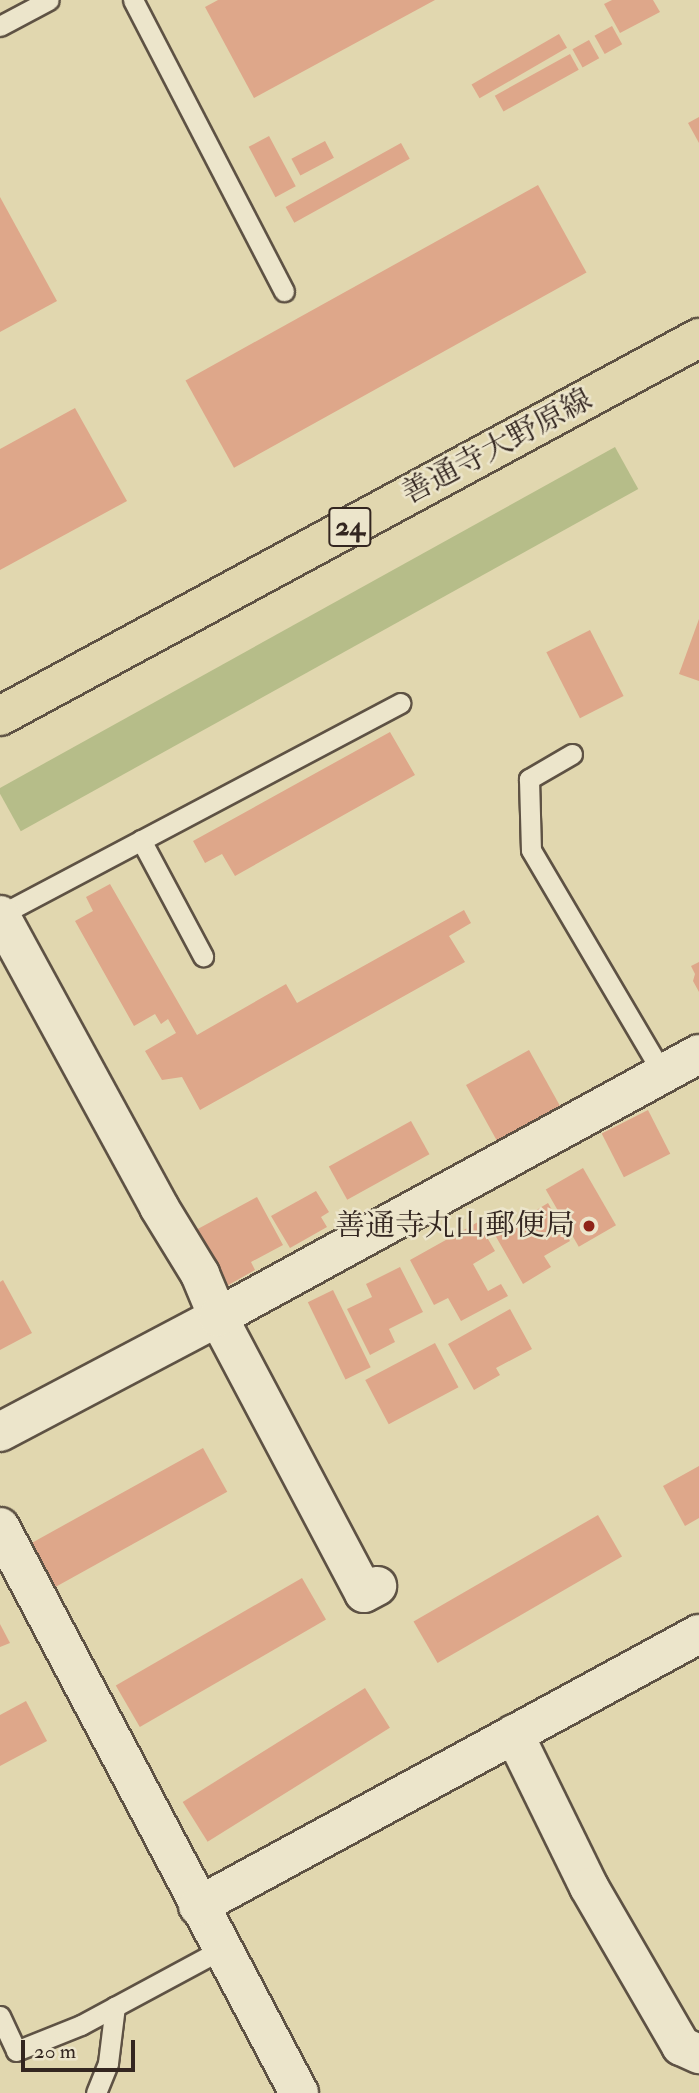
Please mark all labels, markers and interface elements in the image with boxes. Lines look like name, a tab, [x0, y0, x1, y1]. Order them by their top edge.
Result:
street label: 善通寺大野原線	[396, 382, 598, 512]
road number: 24	[327, 503, 373, 552]
place label: 善通寺丸山郵便局	[335, 1208, 575, 1244]
marker: 善通寺丸山郵便局	[581, 1218, 597, 1234]
scale bar	[24, 2026, 138, 2070]
text: 20 m	[34, 2038, 76, 2065]

